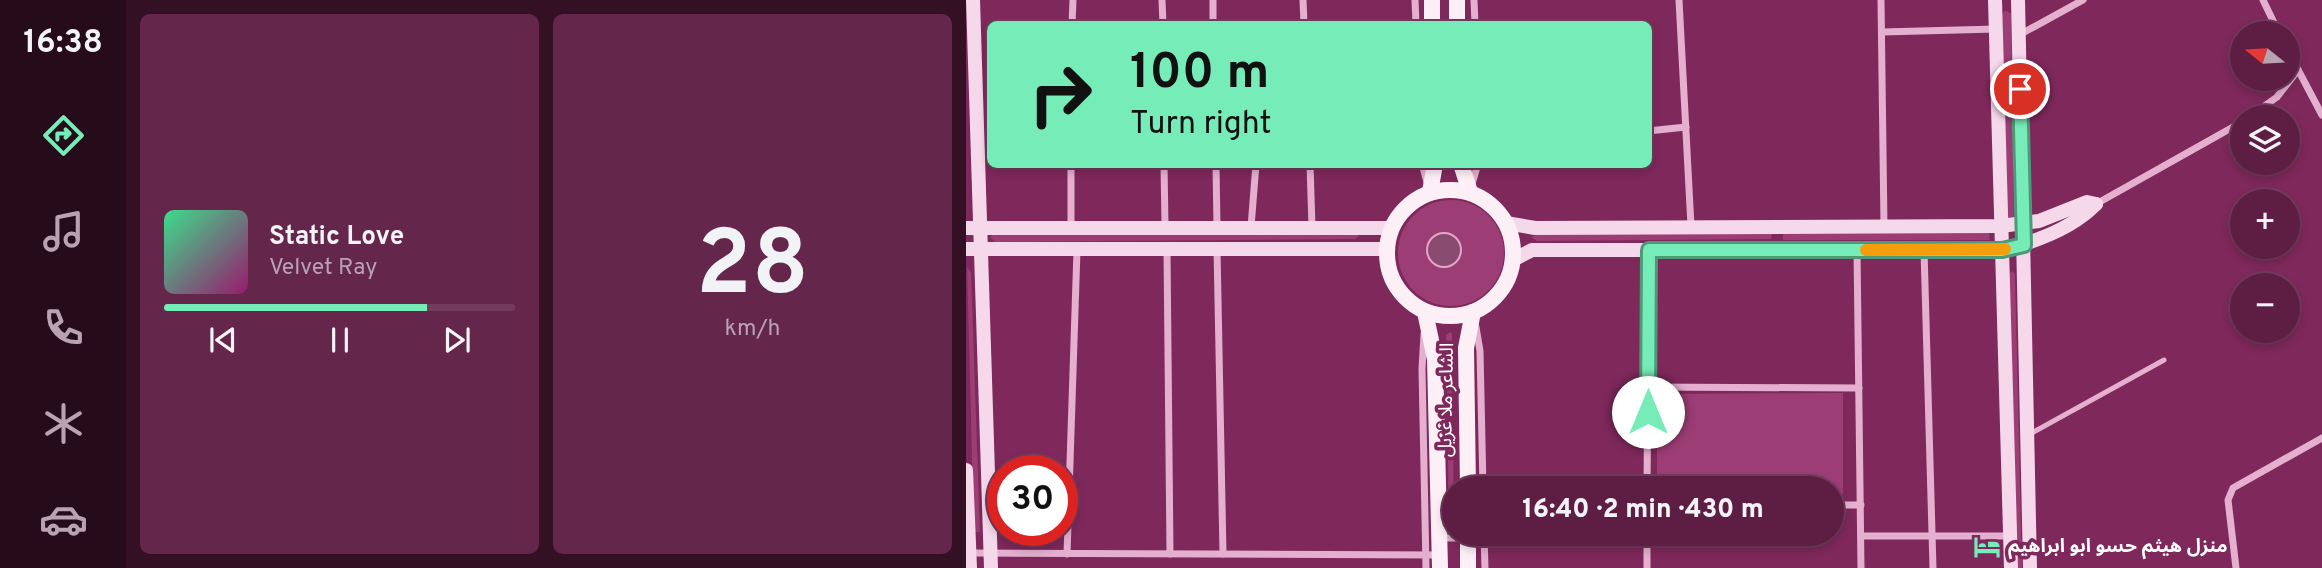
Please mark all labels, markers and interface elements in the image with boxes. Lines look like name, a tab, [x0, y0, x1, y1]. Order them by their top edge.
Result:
north arrow	[2230, 21, 2300, 91]
map controls	[2230, 21, 2300, 343]
text: 16:38	[23, 24, 103, 64]
text: 100 m	[1130, 44, 1269, 106]
icon: right	[1015, 49, 1106, 140]
pin	[1990, 59, 2050, 119]
icon: arrive	[2001, 70, 2039, 108]
text: Turn right	[1130, 105, 1272, 145]
button: layers	[2230, 105, 2300, 175]
icon: directions	[39, 111, 88, 160]
button: +	[2230, 189, 2300, 259]
icon: music	[39, 207, 88, 256]
text: 28	[696, 212, 809, 327]
text: Static Love	[269, 221, 404, 254]
text: Velvet Ray	[269, 254, 377, 283]
button: −	[2230, 273, 2300, 343]
icon: phone	[39, 303, 88, 352]
text: km/h	[725, 315, 780, 344]
icon: previous	[204, 321, 242, 359]
icon: pause	[321, 321, 359, 359]
icon: next	[438, 321, 476, 359]
street label: الشاعر ملا غزيل	[1434, 343, 1460, 457]
position arrow	[1611, 375, 1685, 449]
icon: climate	[39, 399, 88, 448]
speed limit sign: 30	[987, 455, 1078, 546]
text: 16:40 · 2 min · 430 m	[1522, 494, 1764, 527]
icon: car	[39, 495, 88, 544]
hotel icon: منزل هيثم حسو ابو ابراهيم	[1972, 532, 2002, 562]
place label: منزل هيثم حسو ابو ابراهيم	[2008, 535, 2228, 560]

